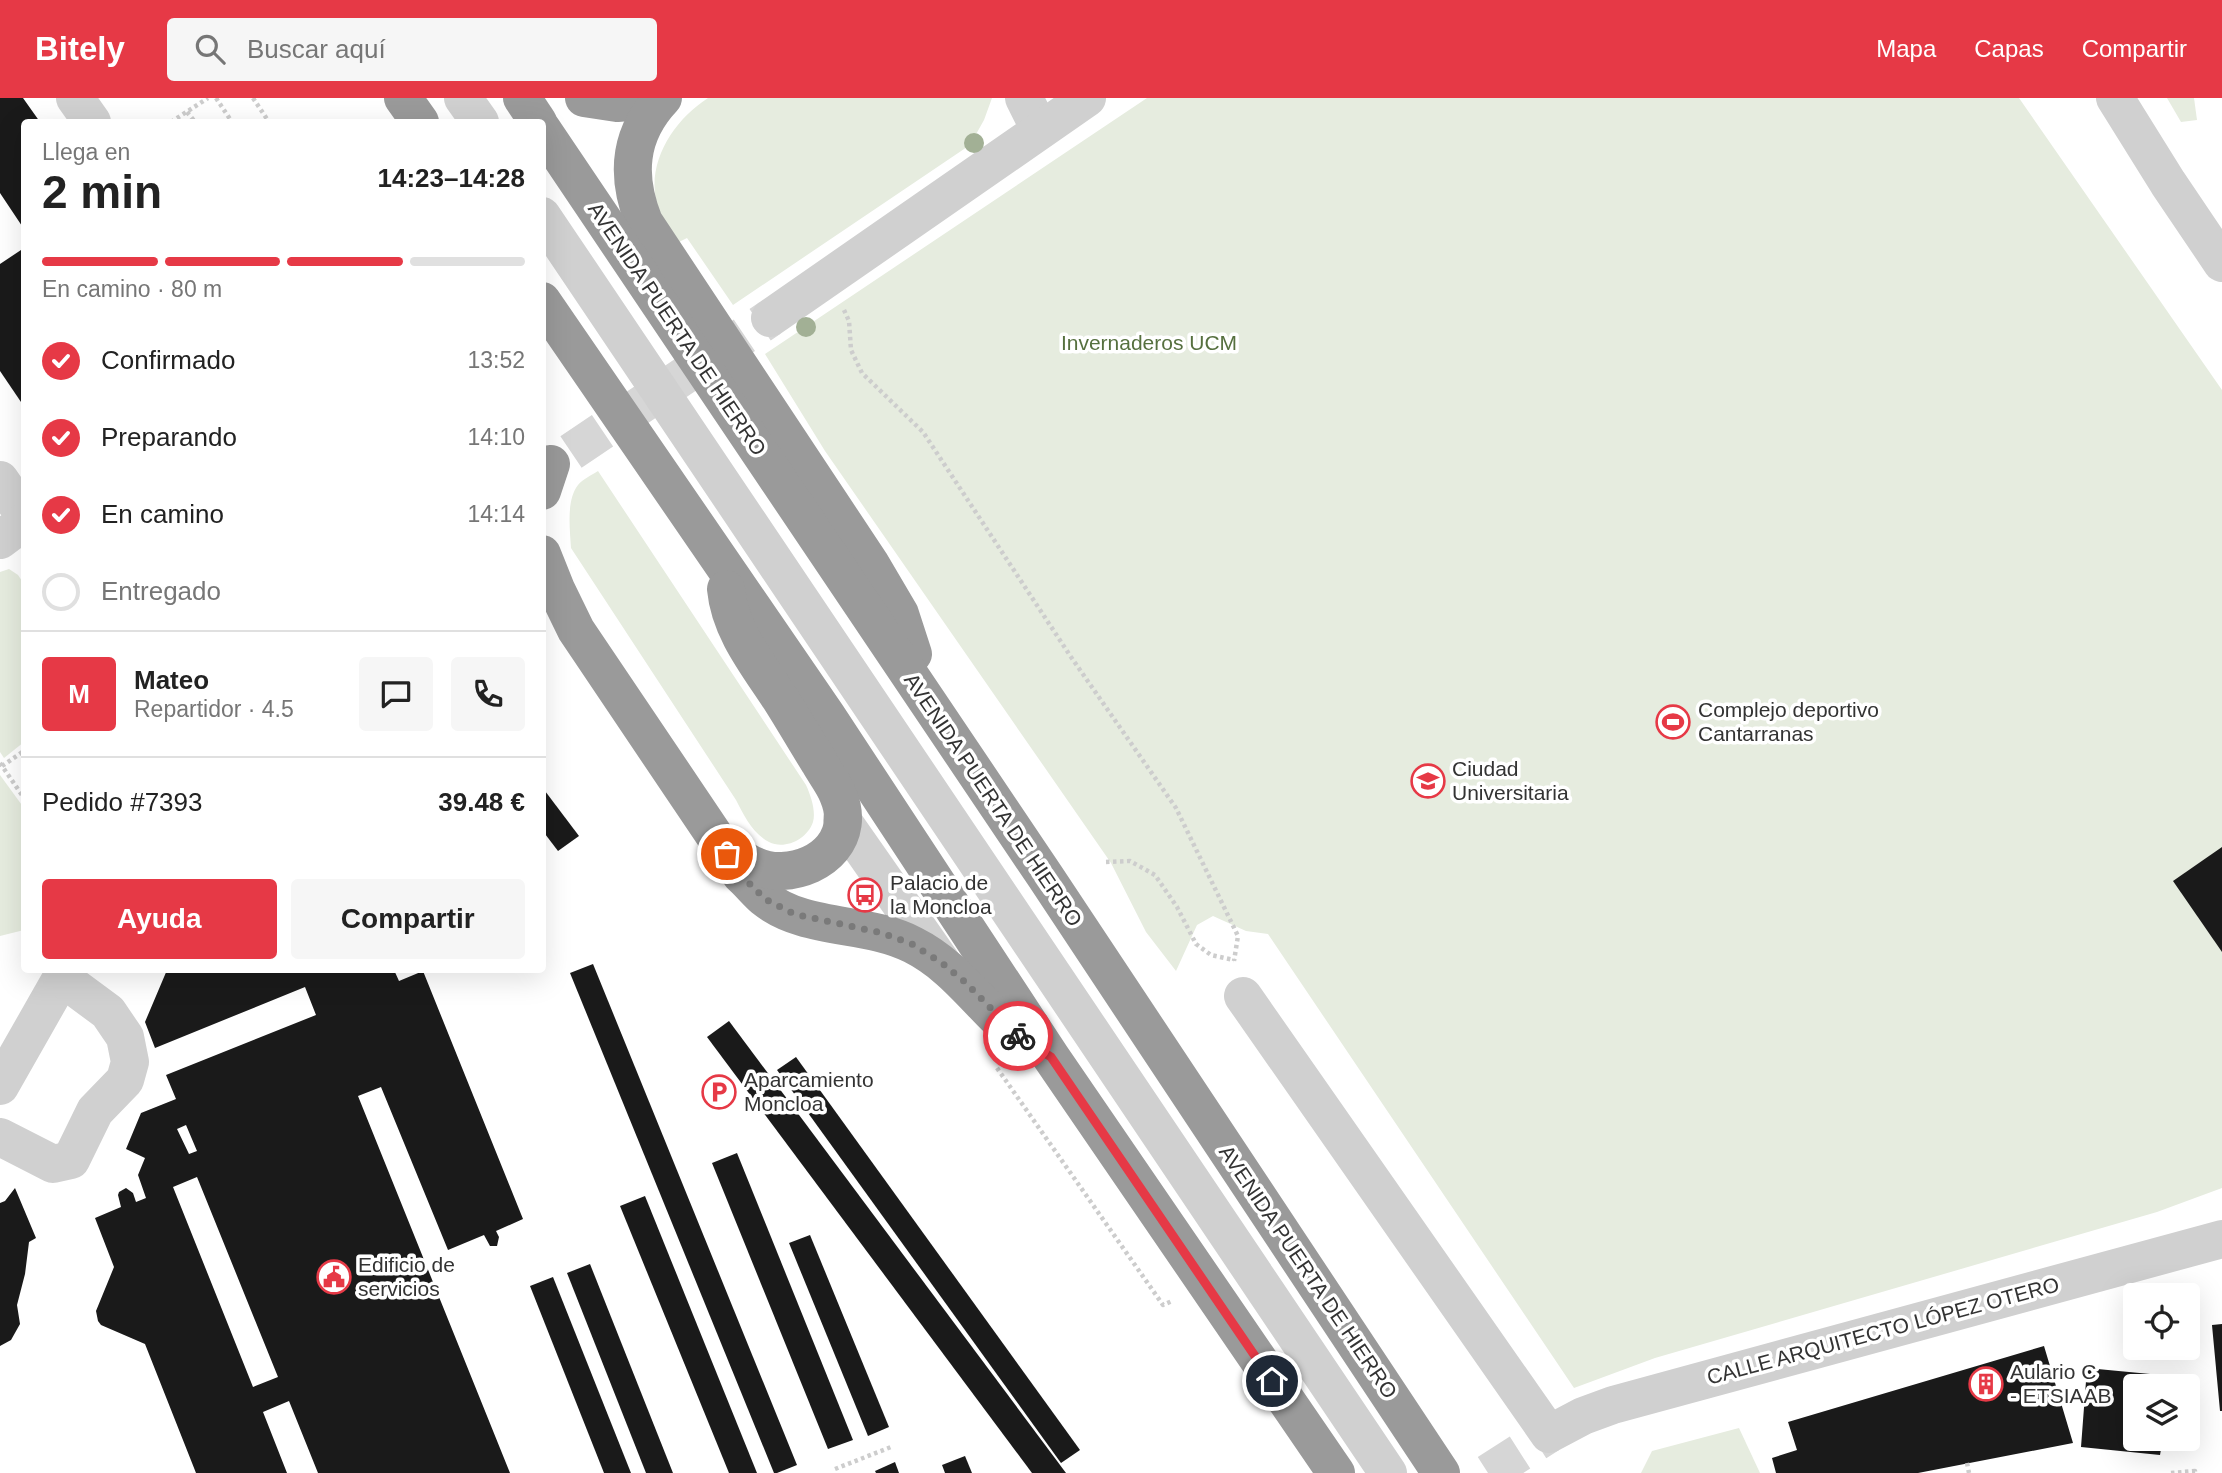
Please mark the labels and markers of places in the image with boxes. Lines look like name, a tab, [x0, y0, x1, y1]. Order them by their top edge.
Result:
place label: Complejo deportivo Cantarranas	[1698, 698, 1879, 745]
sports icon: Complejo deportivo Cantarranas	[1654, 703, 1692, 741]
place label: Ciudad Universitaria	[1452, 757, 1569, 804]
school or university icon: Ciudad Universitaria	[1409, 762, 1447, 800]
pin	[697, 824, 757, 884]
place label: Palacio de la Moncloa	[890, 871, 992, 918]
bus stop icon: Palacio de la Moncloa	[846, 876, 884, 914]
place label: Aparcamiento Moncloa	[744, 1068, 874, 1115]
parking icon: Aparcamiento Moncloa	[700, 1073, 738, 1111]
place label: Edificio de servicios	[358, 1253, 455, 1300]
public building icon: Edificio de servicios	[315, 1258, 353, 1296]
pin	[1242, 1351, 1302, 1411]
place label: Aulario C - ETSIAAB	[2010, 1360, 2112, 1407]
building icon: Aulario C - ETSIAAB	[1967, 1365, 2005, 1403]

